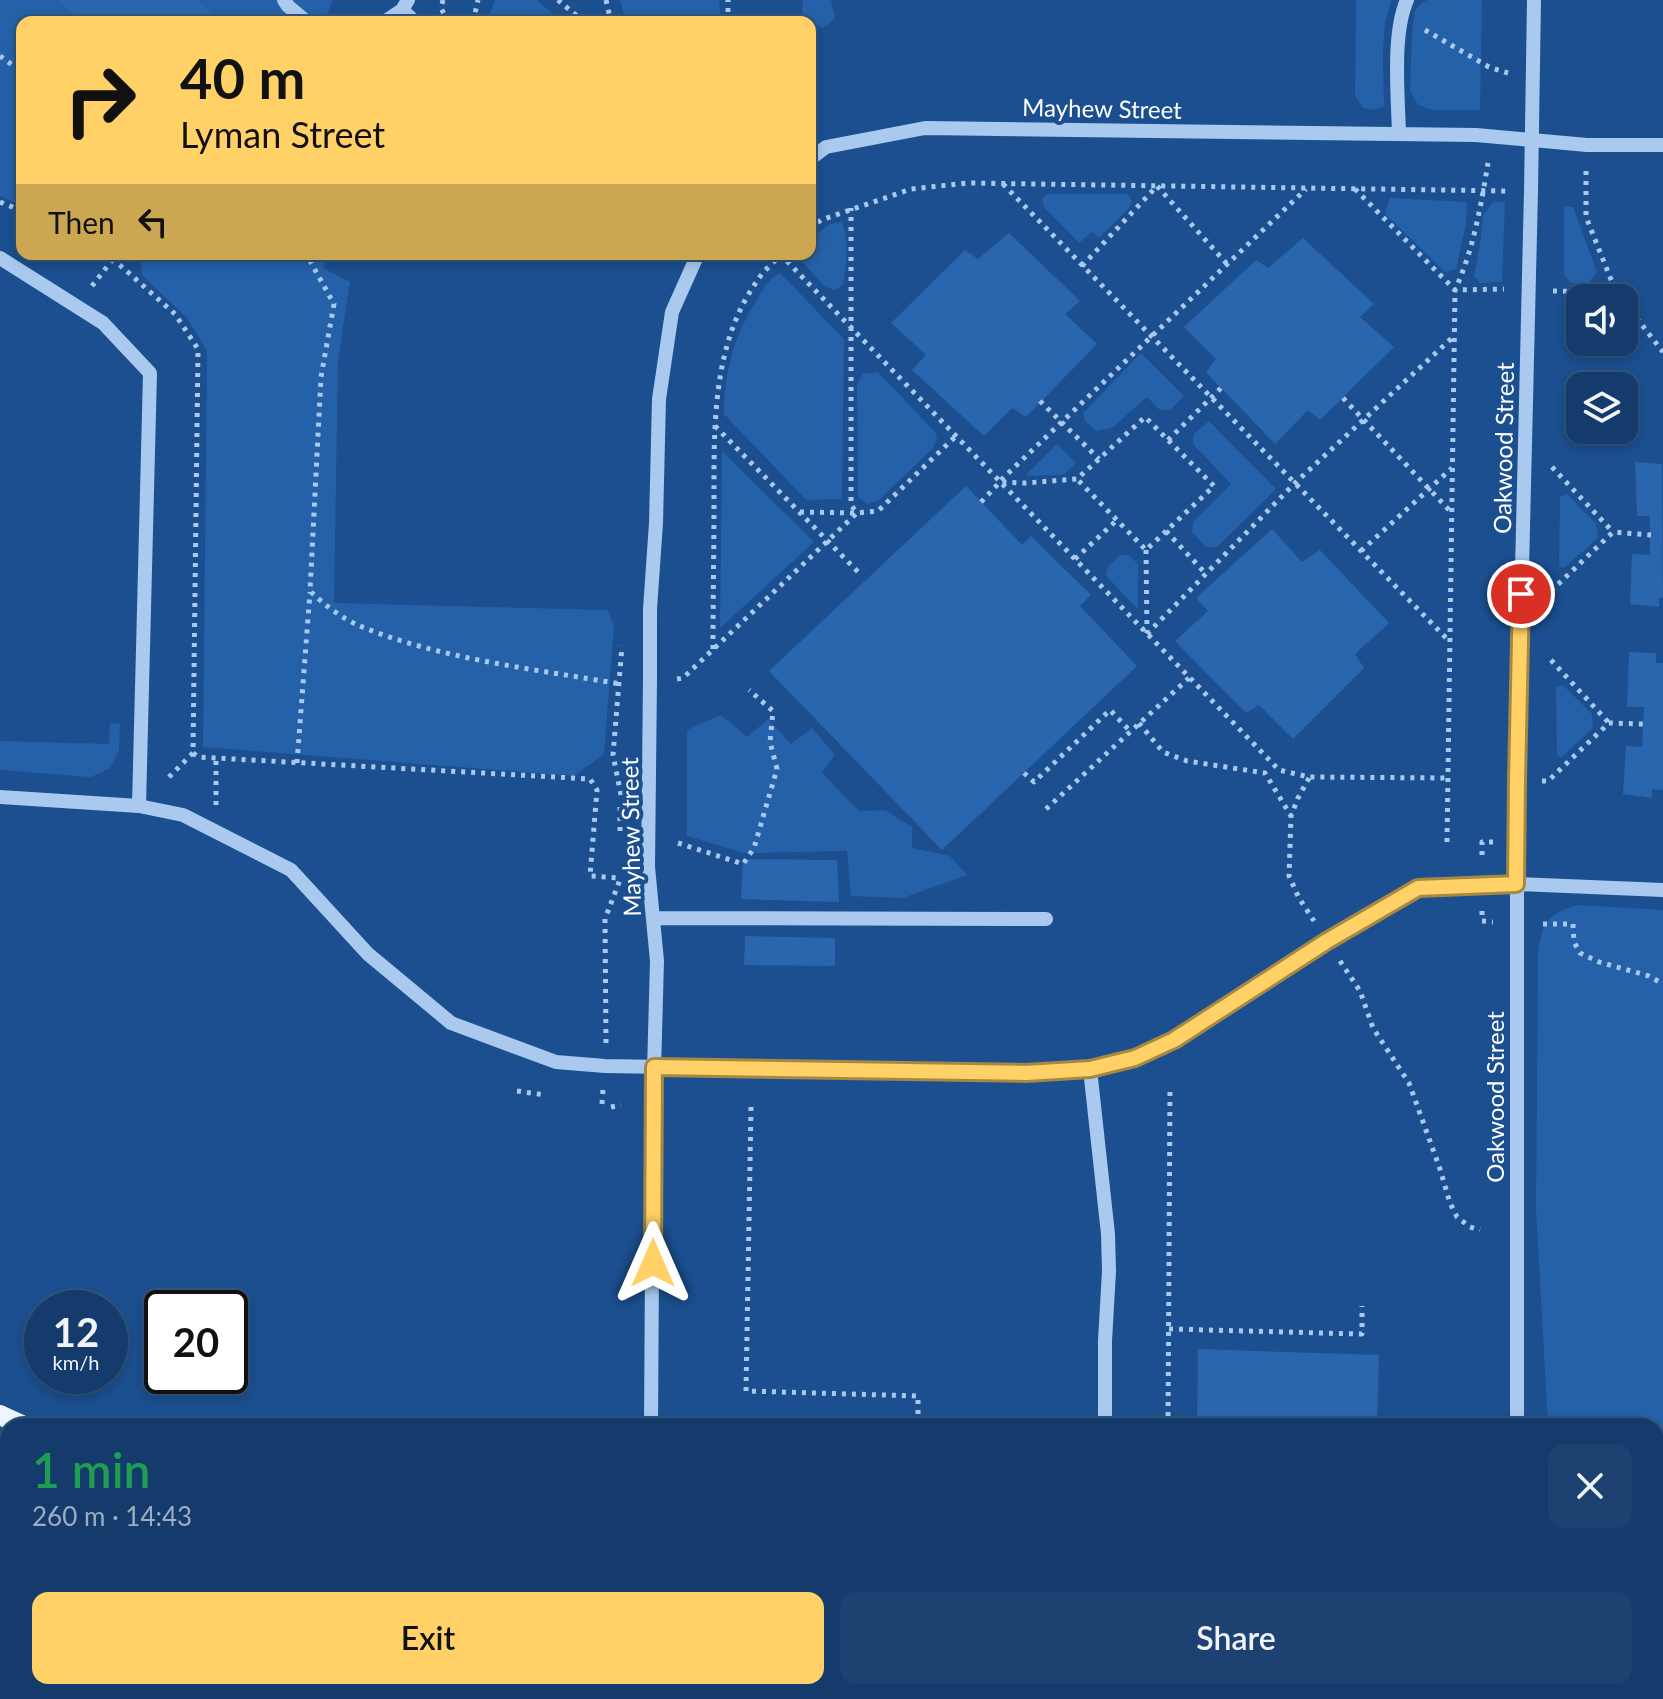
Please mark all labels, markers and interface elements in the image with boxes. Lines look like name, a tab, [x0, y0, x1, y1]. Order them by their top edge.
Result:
text: 40 m	[180, 44, 305, 111]
icon: right	[48, 48, 152, 152]
street label: Mayhew Street	[1022, 92, 1182, 124]
text: Lyman Street	[180, 112, 385, 156]
icon: left	[131, 200, 175, 244]
text: Then	[48, 204, 115, 240]
map controls	[1566, 284, 1638, 444]
button: sound	[1566, 284, 1638, 356]
street label: Oakwood Street	[1487, 362, 1519, 534]
button: layers	[1566, 372, 1638, 444]
pin	[1487, 560, 1555, 628]
icon: arrive	[1499, 572, 1543, 616]
street label: Mayhew Street	[614, 757, 646, 917]
street label: Oakwood Street	[1480, 1011, 1509, 1183]
position arrow	[611, 1221, 695, 1305]
speed limit sign: 20	[144, 1290, 248, 1394]
text: 12	[53, 1308, 99, 1356]
text: km/h	[53, 1350, 99, 1374]
text: 1 min	[32, 1441, 150, 1498]
button: close	[1548, 1444, 1632, 1528]
text: 260 m · 14:43	[32, 1500, 192, 1532]
button: Exit	[32, 1592, 824, 1684]
button: Share	[840, 1592, 1632, 1684]

